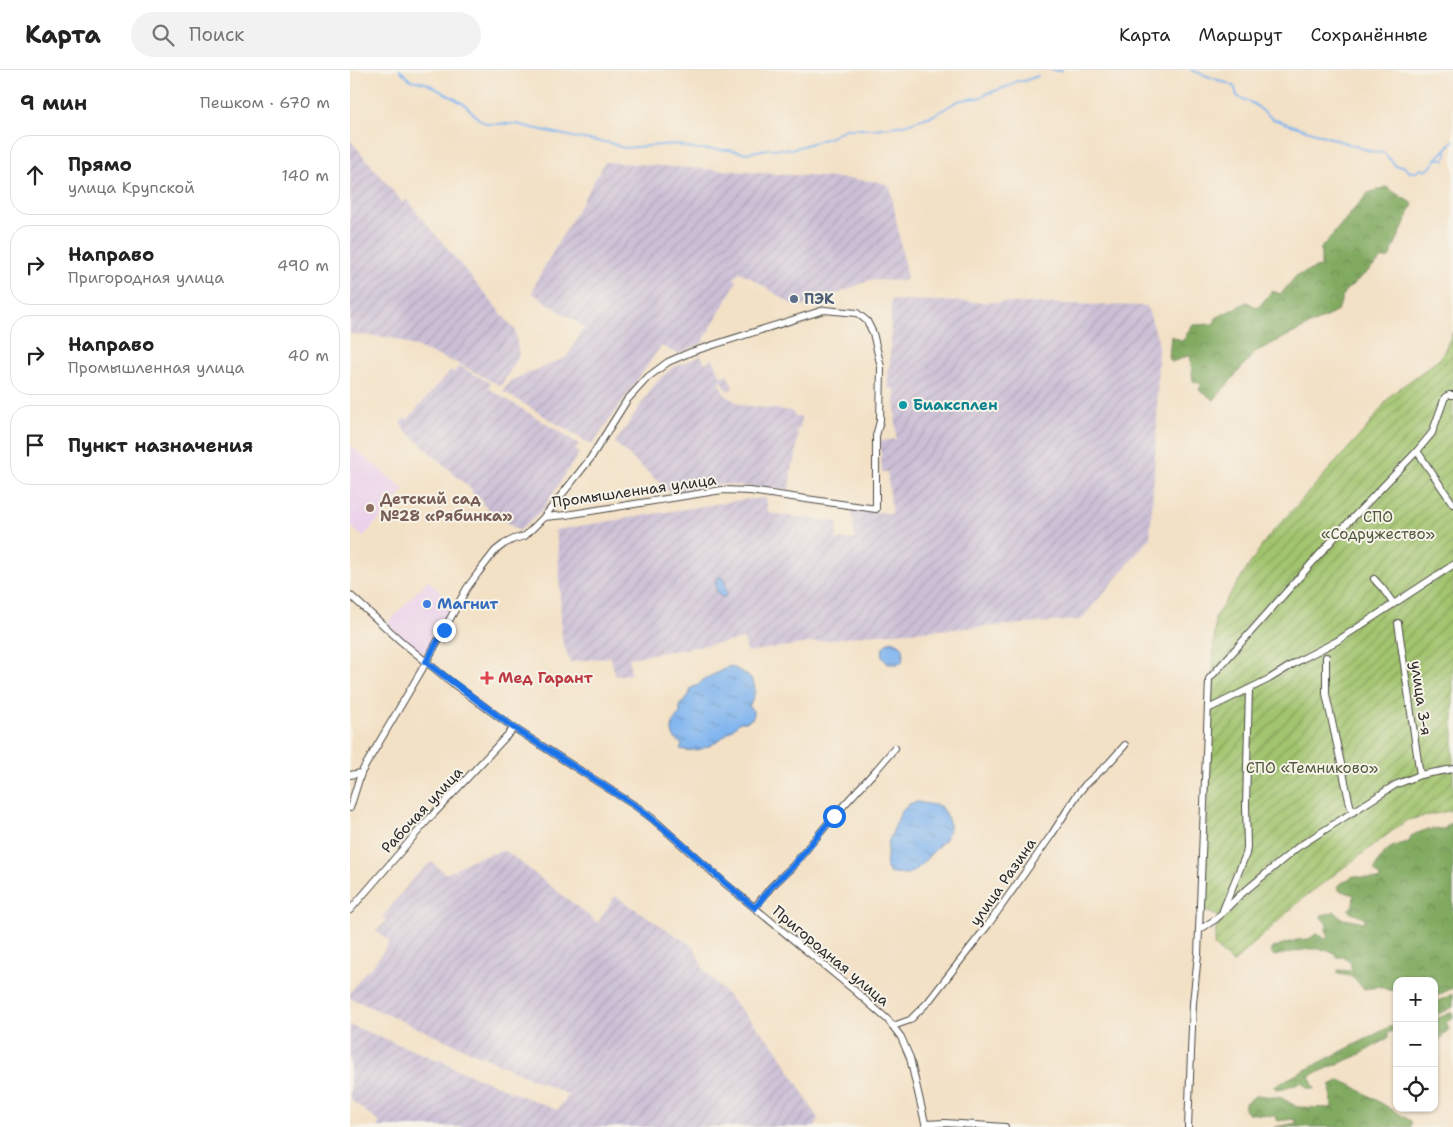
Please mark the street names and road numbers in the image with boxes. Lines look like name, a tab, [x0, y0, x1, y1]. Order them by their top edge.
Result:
street label: Промышленная улица	[551, 469, 718, 512]
street label: улица 3-я	[1406, 659, 1436, 737]
street label: Рабочая улица	[377, 762, 468, 857]
street label: улица Разина	[965, 834, 1041, 930]
street label: Пригородная улица	[769, 901, 894, 1011]

